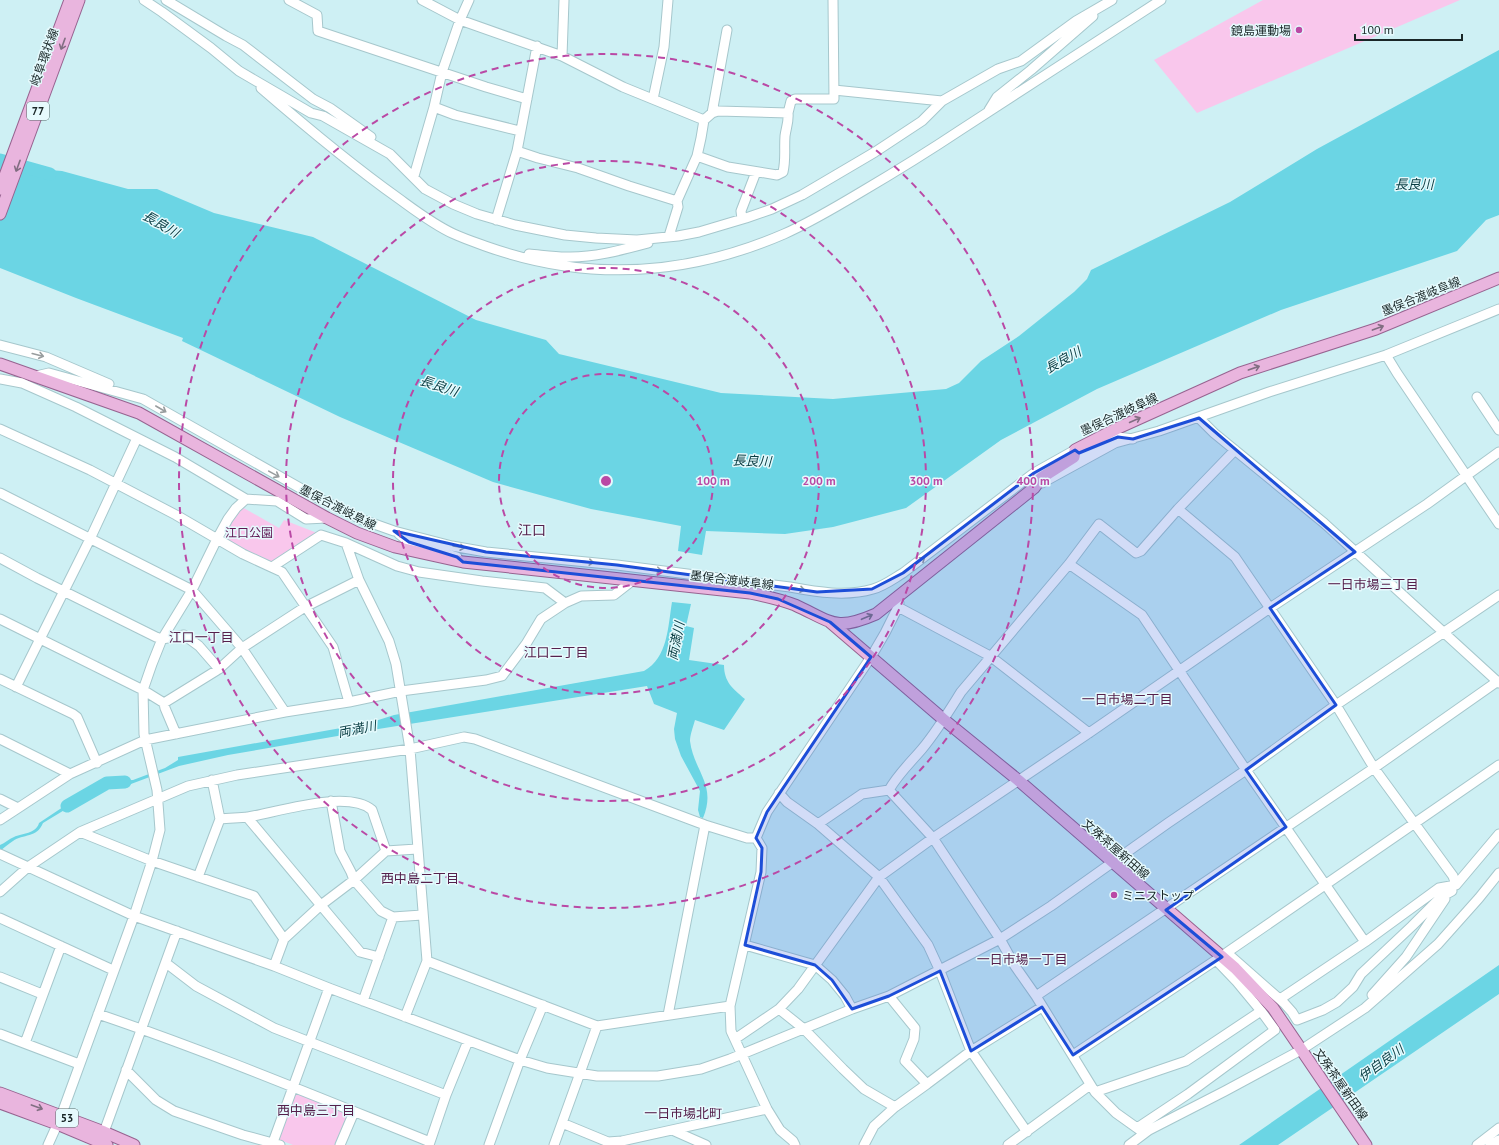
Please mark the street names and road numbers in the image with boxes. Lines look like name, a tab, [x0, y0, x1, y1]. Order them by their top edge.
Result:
street label: 岐阜環状線	[27, 26, 61, 88]
road number: 77	[27, 102, 49, 120]
street label: 墨俣合渡岐阜線	[1379, 273, 1463, 319]
street label: 墨俣合渡岐阜線	[1078, 389, 1160, 439]
street label: 墨俣合渡岐阜線	[297, 481, 379, 533]
street label: 墨俣合渡岐阜線	[689, 567, 775, 593]
street label: 文殊茶屋新田線	[1079, 816, 1153, 882]
street label: 文殊茶屋新田線	[1311, 1045, 1371, 1123]
road number: 53	[56, 1109, 78, 1127]

